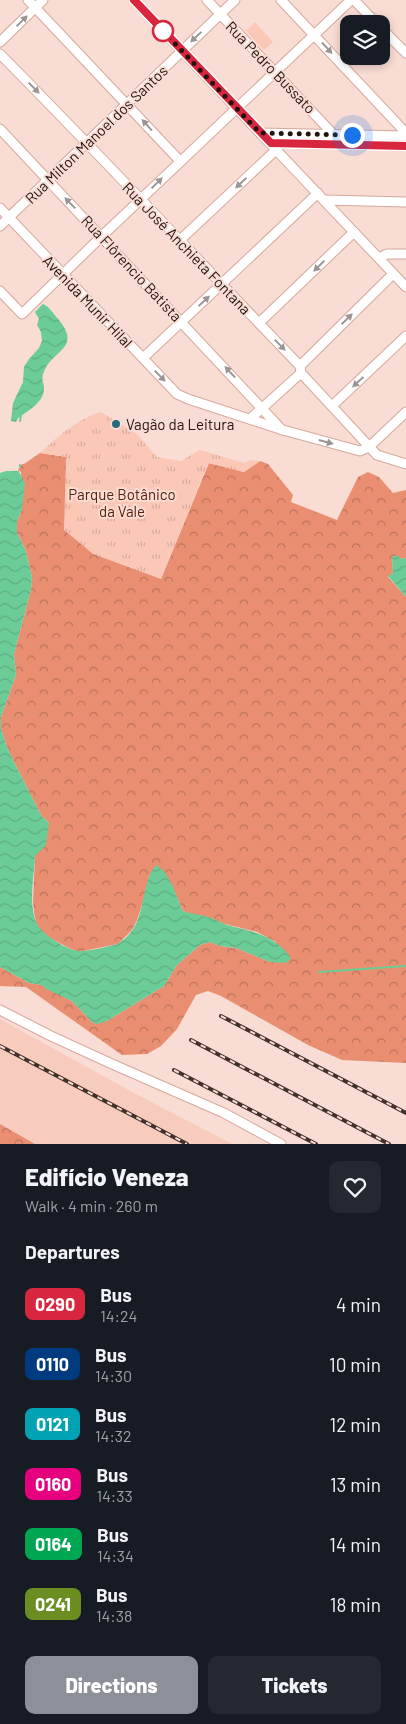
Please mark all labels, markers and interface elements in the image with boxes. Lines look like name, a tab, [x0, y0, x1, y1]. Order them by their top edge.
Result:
one-way arrow	[15, 15, 27, 27]
map controls	[340, 15, 390, 65]
button: layers	[340, 15, 390, 65]
street label: Rua Pedro Bussato	[222, 17, 320, 117]
unlabelled marker	[152, 20, 174, 42]
one-way arrow	[190, 31, 202, 43]
one-way arrow	[321, 42, 333, 54]
street label: Rua Milton Manoel dos Santos	[21, 61, 171, 207]
one-way arrow	[28, 82, 40, 94]
one-way arrow	[141, 120, 153, 132]
your location	[340, 123, 365, 148]
one-way arrow	[151, 177, 163, 189]
one-way arrow	[236, 177, 248, 189]
street label: Rua José Anchieta Fontana	[119, 178, 255, 318]
one-way arrow	[64, 197, 76, 209]
street label: Rua Flôrencio Batista	[78, 211, 186, 325]
street label: Avenida Munir Hilal	[39, 251, 137, 351]
one-way arrow	[313, 260, 325, 272]
one-way arrow	[197, 295, 209, 307]
one-way arrow	[341, 313, 353, 325]
one-way arrow	[274, 338, 286, 350]
one-way arrow	[224, 367, 236, 379]
one-way arrow	[154, 370, 166, 382]
one-way arrow	[352, 376, 364, 388]
place label: Vagão da Leitura	[126, 415, 234, 433]
marker: Vagão da Leitura	[110, 418, 122, 430]
one-way arrow	[319, 438, 334, 446]
park label: Parque Botânico da Vale	[68, 485, 176, 520]
button: heart	[329, 1161, 381, 1213]
text: Edifício Veneza	[25, 1162, 189, 1191]
text: Walk · 4 min · 260 m	[25, 1196, 158, 1215]
text: Departures	[25, 1240, 120, 1263]
text: Bus	[100, 1283, 132, 1306]
text: 0290	[35, 1293, 75, 1315]
text: 4 min	[336, 1293, 381, 1316]
text: 14:24	[100, 1306, 137, 1325]
text: Bus	[95, 1343, 127, 1366]
text: 0110	[36, 1353, 69, 1375]
text: 10 min	[329, 1353, 381, 1376]
text: 14:30	[95, 1366, 132, 1385]
text: Bus	[95, 1403, 127, 1426]
text: 0121	[36, 1413, 69, 1435]
text: 12 min	[330, 1413, 381, 1436]
text: 14:32	[95, 1426, 132, 1445]
text: Bus	[96, 1463, 128, 1486]
text: 0160	[35, 1473, 71, 1495]
text: 13 min	[330, 1473, 381, 1496]
text: 14:33	[96, 1486, 133, 1505]
text: Bus	[97, 1523, 129, 1546]
text: 0164	[35, 1533, 72, 1555]
text: 14 min	[329, 1533, 381, 1556]
text: 14:34	[97, 1546, 134, 1565]
text: Bus	[96, 1583, 127, 1606]
text: 0241	[35, 1593, 71, 1615]
text: 18 min	[330, 1593, 381, 1616]
text: 14:38	[96, 1606, 132, 1625]
button: Directions	[25, 1656, 198, 1714]
button: Tickets	[208, 1656, 381, 1714]

